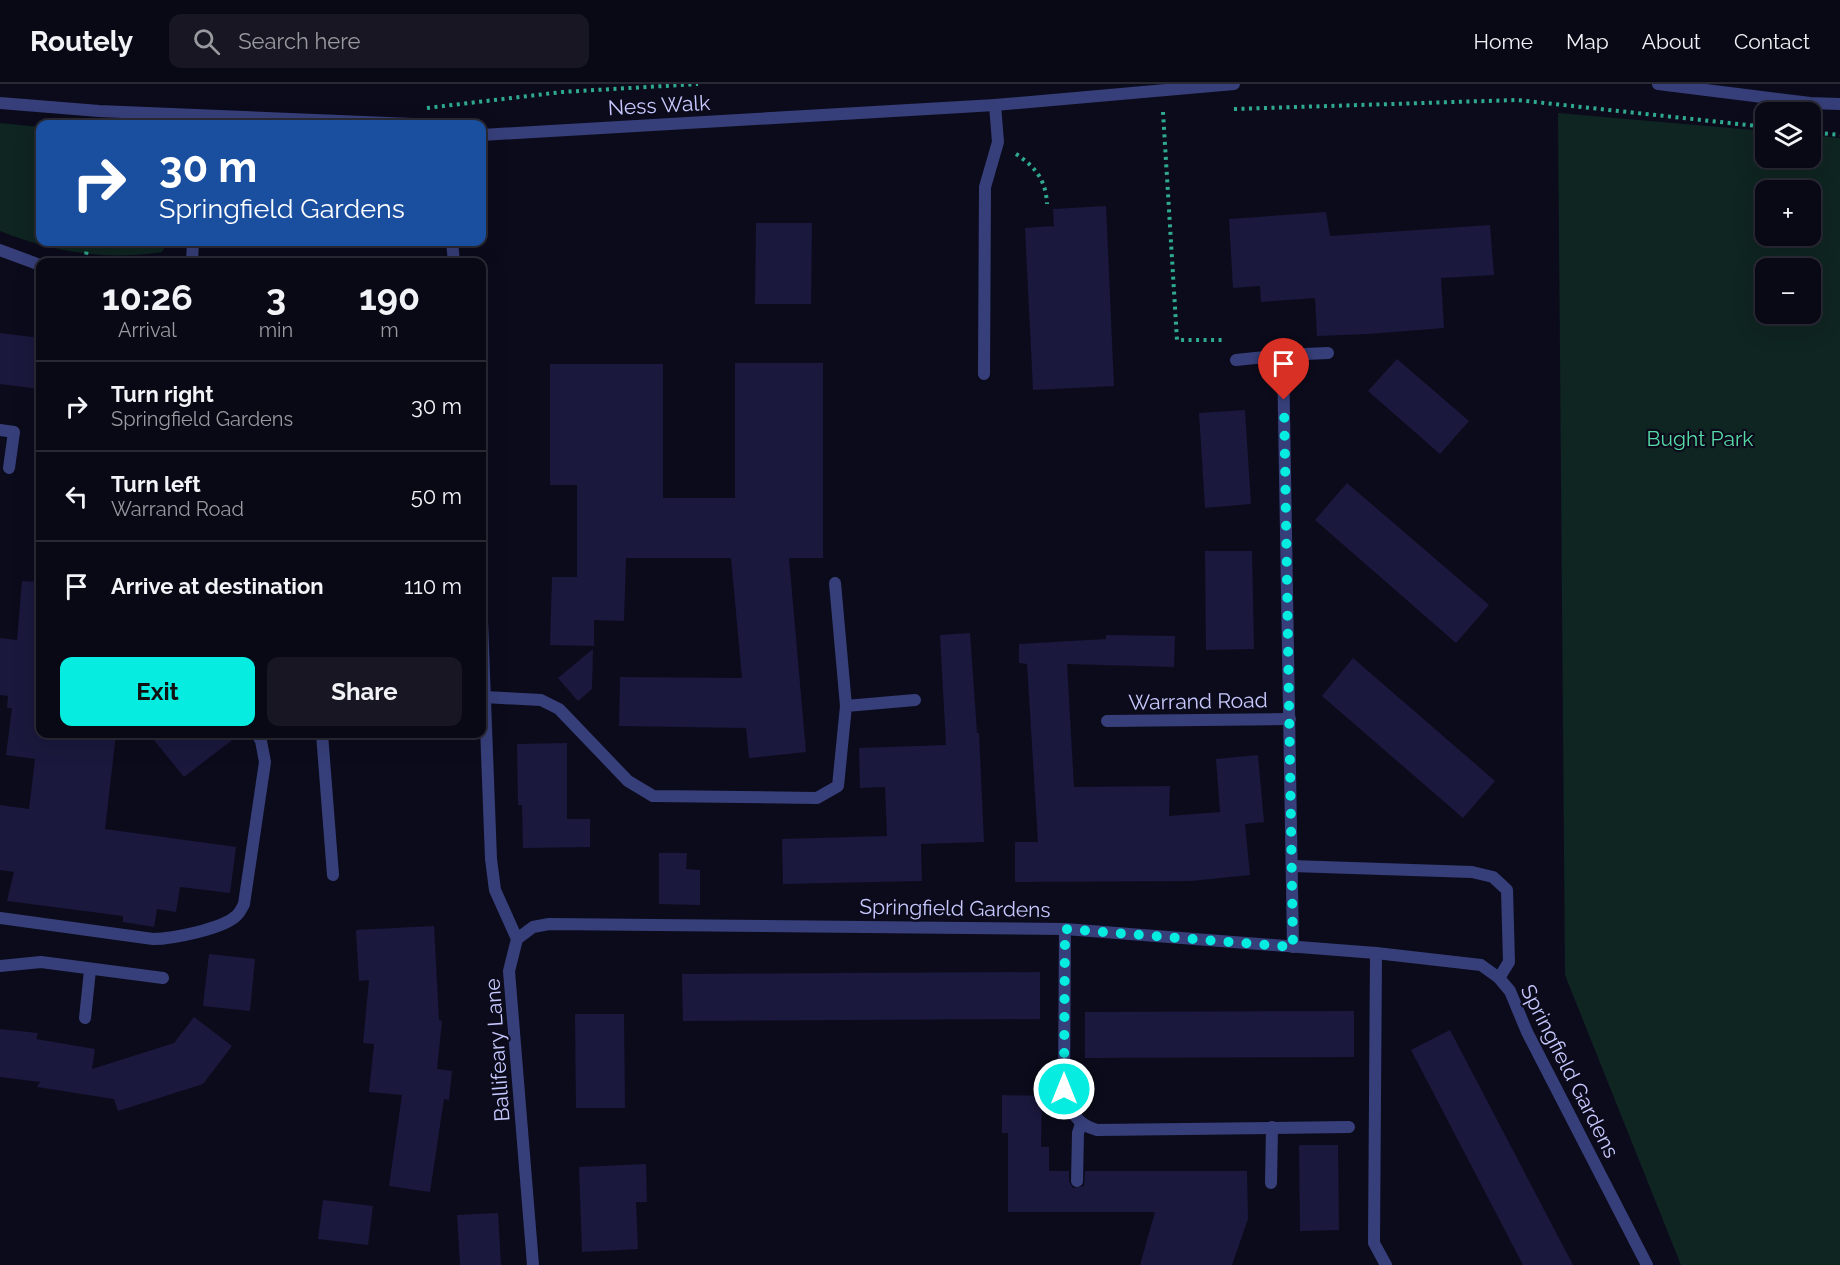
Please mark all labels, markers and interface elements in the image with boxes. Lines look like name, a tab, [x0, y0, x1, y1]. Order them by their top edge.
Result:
search box	[169, 14, 589, 68]
text: Routely	[30, 25, 133, 58]
icon: search	[190, 25, 223, 58]
text: Search here	[238, 28, 360, 54]
text: Home	[1474, 29, 1533, 54]
text: Map	[1566, 29, 1609, 54]
text: About	[1642, 29, 1701, 54]
text: Contact	[1734, 29, 1810, 54]
street label: Ness Walk	[607, 90, 711, 120]
map controls	[1755, 102, 1821, 324]
button: layers	[1755, 102, 1821, 168]
text: 30 m	[159, 143, 257, 192]
icon: right	[60, 144, 138, 222]
button: +	[1755, 180, 1821, 246]
text: Springfield Gardens	[159, 193, 405, 224]
button: −	[1755, 258, 1821, 324]
text: 10:26	[102, 276, 193, 318]
text: 3	[266, 276, 286, 318]
text: 190	[359, 276, 420, 318]
text: Arrival	[118, 318, 177, 342]
text: min	[259, 318, 293, 342]
text: m	[380, 318, 399, 342]
pin	[1258, 338, 1309, 400]
icon: arrive	[1267, 347, 1300, 380]
text: Turn right	[111, 381, 214, 407]
icon: right	[60, 390, 93, 423]
text: 30 m	[411, 393, 462, 419]
text: Springfield Gardens	[111, 407, 293, 431]
park label: Bught Park	[1647, 426, 1753, 451]
text: Turn left	[111, 471, 201, 497]
icon: left	[60, 480, 93, 513]
text: 50 m	[411, 483, 462, 509]
text: Warrand Road	[111, 497, 244, 521]
icon: arrive	[60, 570, 93, 603]
text: Arrive at destination	[111, 573, 324, 599]
text: 110 m	[404, 573, 462, 599]
button: Exit	[60, 657, 255, 726]
button: Share	[267, 657, 462, 726]
street label: Warrand Road	[1128, 687, 1268, 715]
street label: Springfield Gardens	[859, 894, 1051, 922]
street label: Ballifeary Lane	[480, 977, 514, 1123]
street label: Springfield Gardens	[1515, 980, 1625, 1162]
position arrow	[1032, 1057, 1096, 1121]

